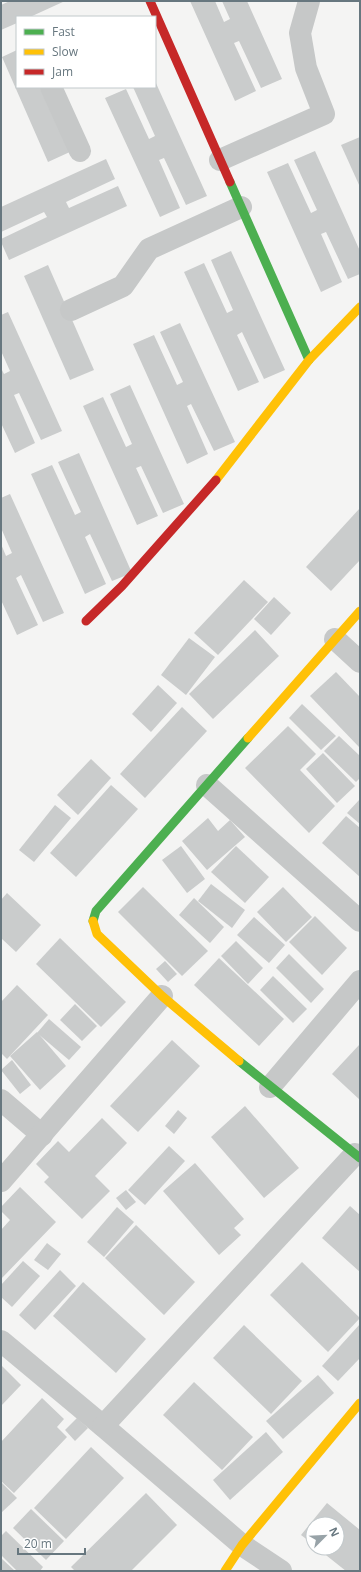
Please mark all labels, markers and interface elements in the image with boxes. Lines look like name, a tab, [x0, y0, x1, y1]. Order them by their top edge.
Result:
legend	[16, 16, 156, 88]
text: Fast	[52, 23, 75, 40]
text: Slow	[52, 43, 79, 60]
text: Jam	[51, 63, 73, 80]
north arrow	[305, 1516, 345, 1556]
text: N	[326, 1525, 343, 1539]
scale bar	[18, 1530, 85, 1556]
text: 20 m	[24, 1535, 52, 1552]

